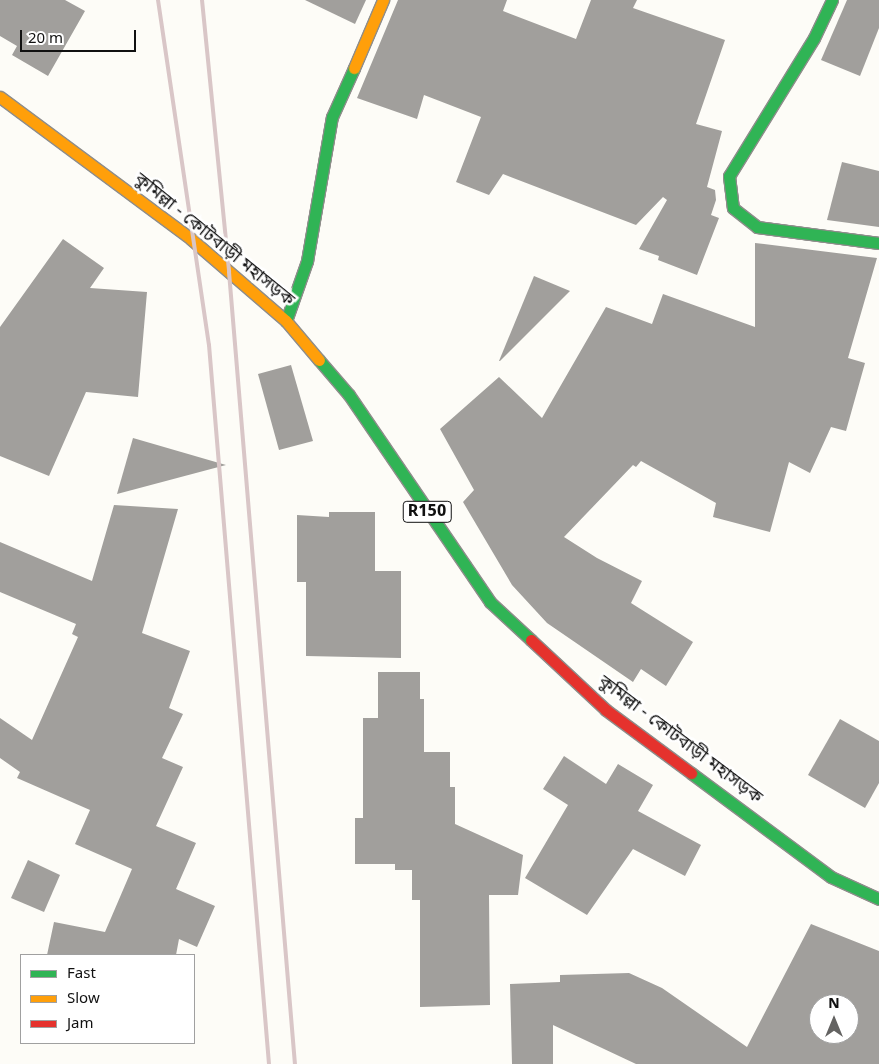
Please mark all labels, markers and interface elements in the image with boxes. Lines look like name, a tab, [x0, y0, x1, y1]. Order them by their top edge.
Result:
scale bar	[22, 20, 139, 52]
text: 20 m	[28, 29, 63, 49]
street label: কুমিল্লা - কোটবাড়ী মহাসড়ক	[130, 169, 298, 311]
road number: R150	[402, 498, 452, 526]
street label: কুমিল্লা - কোটবাড়ী মহাসড়ক	[594, 671, 766, 809]
legend	[20, 954, 195, 1044]
text: Fast	[67, 964, 96, 984]
text: Slow	[67, 989, 100, 1009]
north arrow	[809, 994, 859, 1044]
text: N	[828, 995, 840, 1014]
text: Jam	[67, 1014, 94, 1034]

